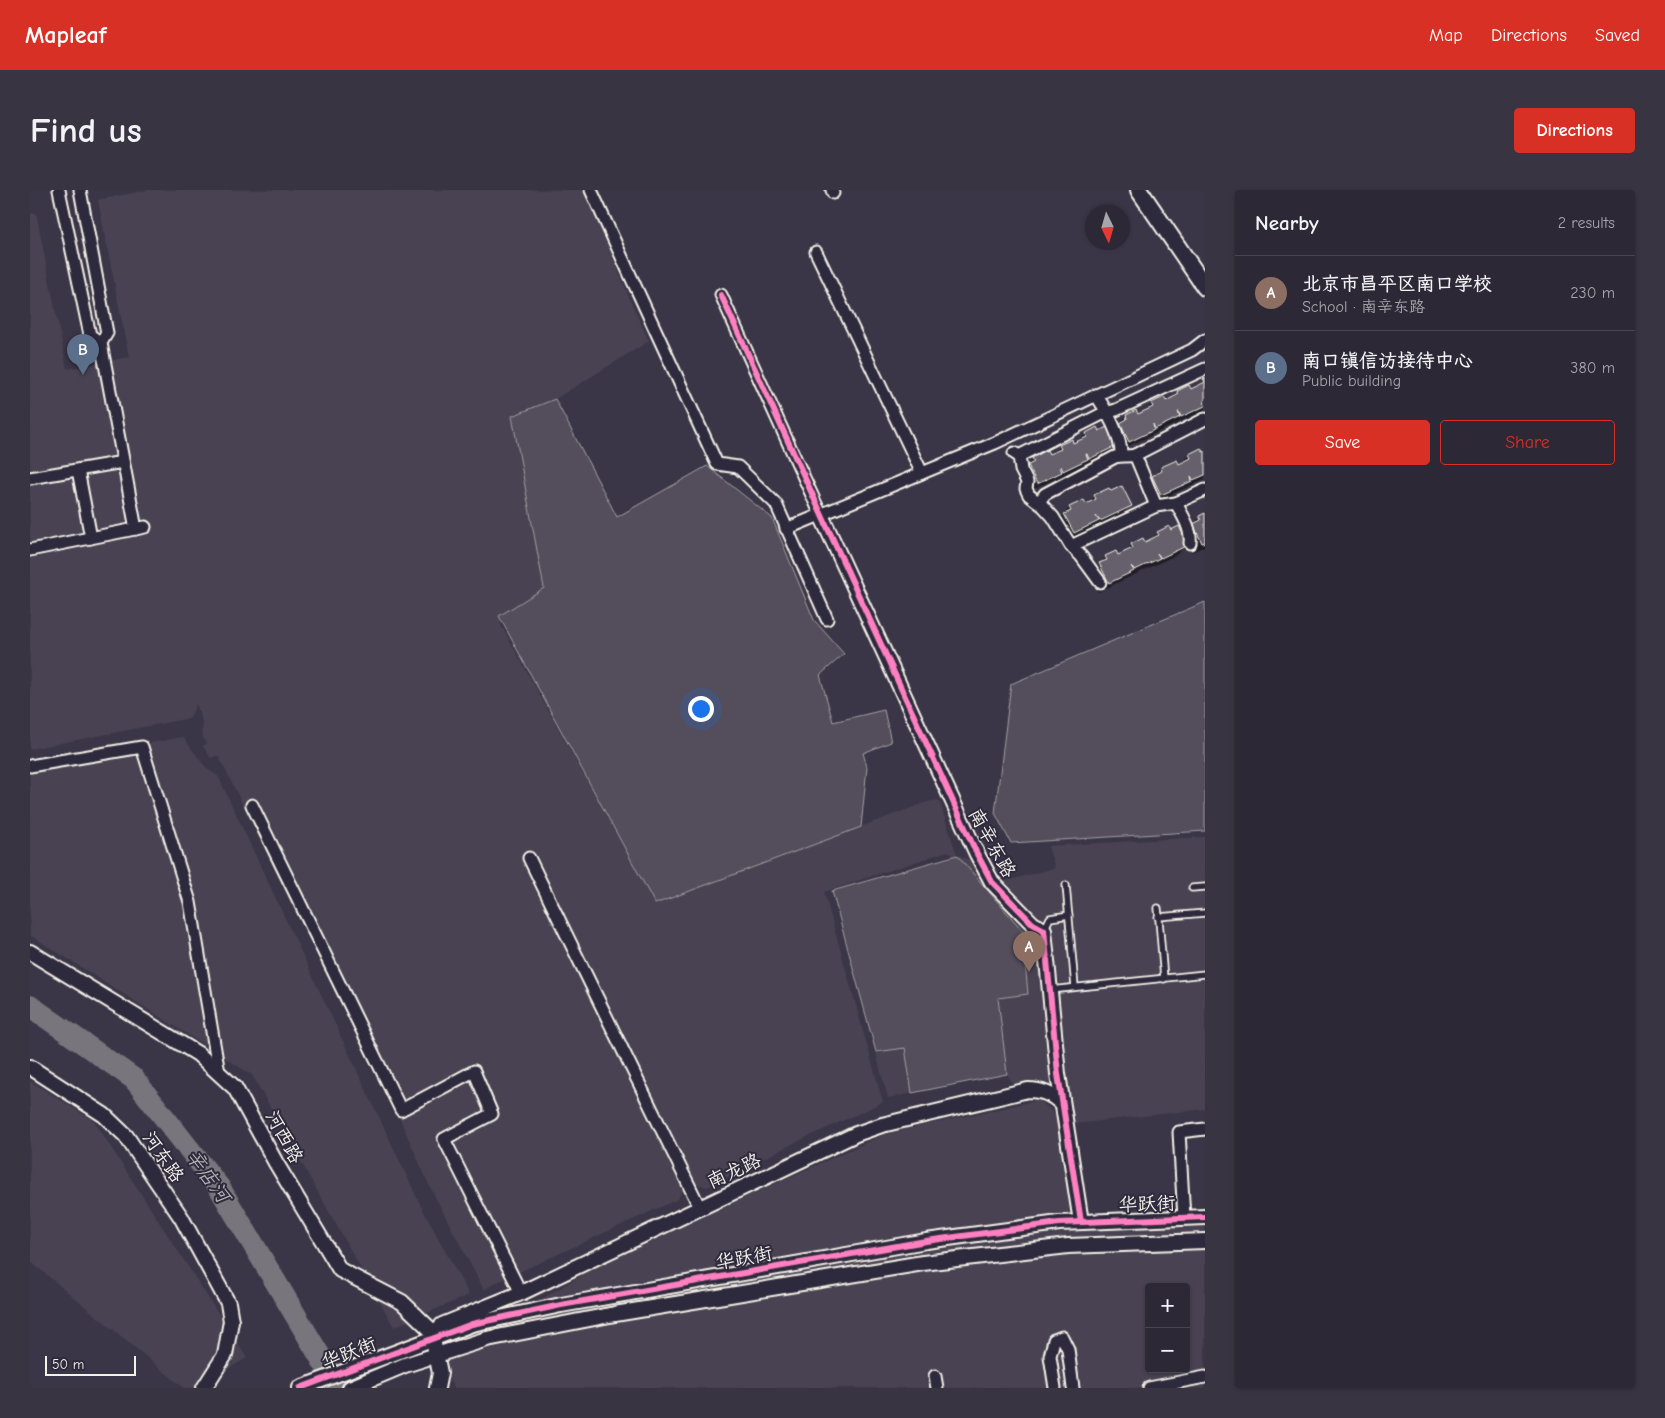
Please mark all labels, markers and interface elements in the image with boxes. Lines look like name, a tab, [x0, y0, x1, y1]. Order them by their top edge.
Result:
text: Mapleaf	[25, 21, 106, 49]
text: Map	[1429, 25, 1463, 46]
text: Directions	[1491, 25, 1567, 46]
text: Saved	[1595, 25, 1640, 46]
button: Directions	[1514, 108, 1635, 153]
text: Find us	[30, 110, 142, 151]
north arrow	[1085, 205, 1130, 250]
text: Nearby	[1255, 211, 1319, 235]
text: 2 results	[1558, 214, 1615, 232]
text: 北京市昌平区南口学校	[1302, 273, 1492, 295]
text: A	[1267, 284, 1275, 302]
text: 230 m	[1570, 284, 1615, 302]
text: School · 南辛东路	[1302, 298, 1425, 316]
pin: B	[67, 334, 99, 375]
text: 南口镇信访接待中心	[1302, 350, 1473, 372]
text: B	[1266, 359, 1276, 377]
text: 380 m	[1570, 359, 1615, 377]
text: Public building	[1302, 372, 1401, 390]
button: Save	[1255, 420, 1430, 465]
button: Share	[1440, 420, 1615, 465]
your location	[688, 696, 714, 722]
street label: 南辛东路	[964, 804, 1020, 882]
pin: A	[1013, 931, 1045, 972]
street label: 河西路	[261, 1107, 307, 1167]
street label: 河东路	[138, 1127, 188, 1187]
water label: 辛店河	[181, 1145, 237, 1209]
street label: 南龙路	[704, 1149, 764, 1193]
street label: 华跃街	[1118, 1192, 1176, 1216]
street label: 华跃街	[714, 1242, 774, 1274]
map controls	[1145, 1283, 1190, 1373]
button: +	[1145, 1283, 1190, 1328]
button: −	[1145, 1328, 1190, 1373]
street label: 华跃街	[318, 1333, 380, 1373]
scale bar	[45, 1353, 136, 1376]
text: 50 m	[52, 1356, 84, 1373]

